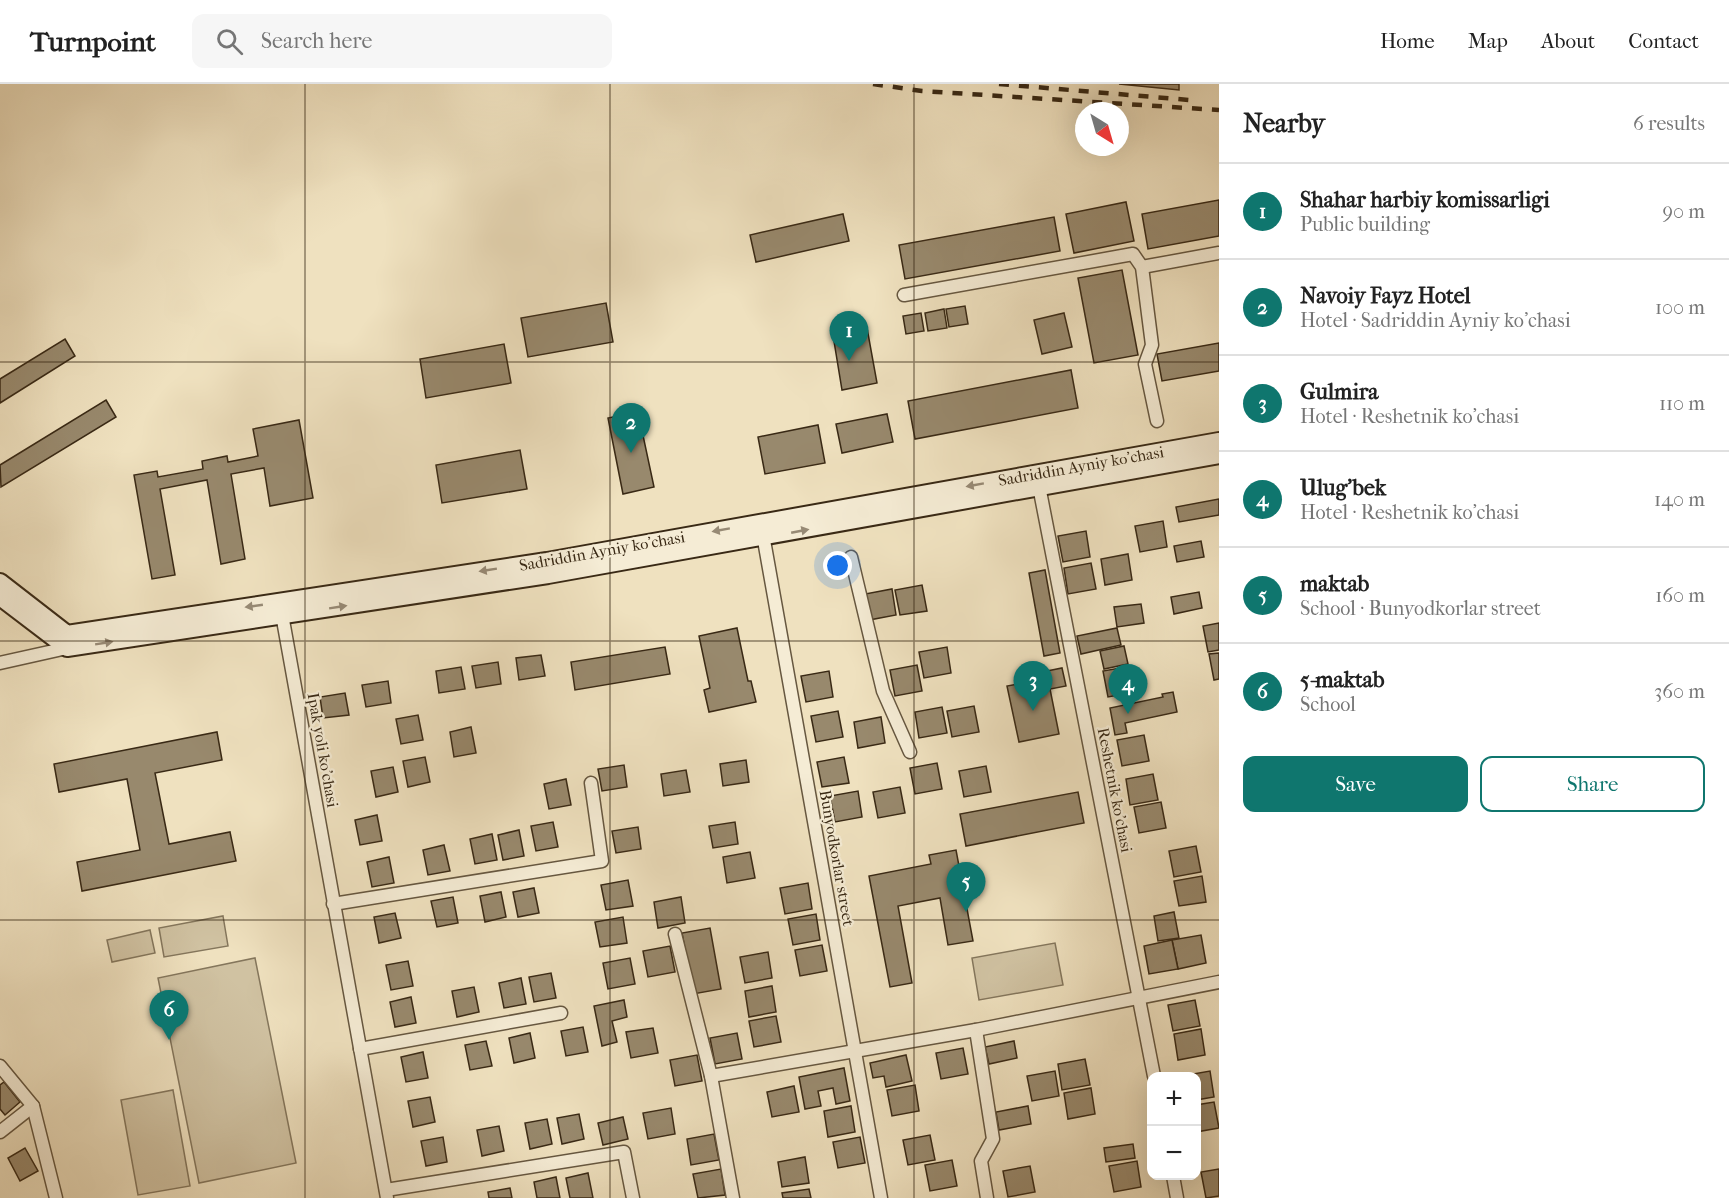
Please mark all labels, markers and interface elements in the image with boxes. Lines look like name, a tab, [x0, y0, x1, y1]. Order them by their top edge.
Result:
search box	[192, 14, 612, 68]
text: Turnpoint	[30, 25, 156, 58]
icon: search	[213, 25, 246, 58]
text: Search here	[261, 28, 372, 54]
text: Home	[1380, 29, 1435, 53]
text: Map	[1468, 29, 1508, 53]
text: About	[1541, 29, 1595, 53]
text: Contact	[1628, 29, 1699, 53]
north arrow	[1075, 102, 1129, 156]
text: Nearby	[1243, 108, 1325, 139]
text: 6 results	[1633, 112, 1705, 135]
text: Shahar harbiy komissarligi	[1300, 187, 1550, 213]
text: 1	[1259, 200, 1266, 223]
text: 90 m	[1663, 200, 1705, 223]
text: Public building	[1300, 213, 1430, 236]
text: Navoiy Fayz Hotel	[1300, 283, 1471, 309]
text: 2	[1257, 296, 1268, 319]
text: 100 m	[1655, 296, 1705, 319]
text: Hotel · Sadriddin Ayniy ko'chasi	[1300, 309, 1571, 332]
pin: 1	[830, 312, 868, 361]
text: Gulmira	[1300, 379, 1378, 405]
text: 3	[1258, 392, 1267, 415]
text: 110 m	[1659, 392, 1705, 415]
pin: 2	[612, 404, 650, 453]
text: Hotel · Reshetnik ko'chasi	[1300, 405, 1519, 428]
street label: Sadriddin Ayniy ko'chasi	[997, 442, 1166, 490]
text: Ulug'bek	[1300, 475, 1386, 501]
one-way arrow	[966, 481, 985, 490]
text: 4	[1257, 488, 1268, 511]
text: 140 m	[1654, 488, 1705, 511]
text: Hotel · Reshetnik ko'chasi	[1300, 501, 1519, 524]
one-way arrow	[712, 526, 731, 535]
one-way arrow	[791, 526, 810, 535]
street label: Sadriddin Ayniy ko'chasi	[518, 527, 687, 575]
your location	[823, 551, 852, 580]
one-way arrow	[478, 566, 497, 575]
text: maktab	[1300, 571, 1369, 597]
text: 5	[1258, 584, 1267, 607]
text: 160 m	[1655, 584, 1705, 607]
text: School · Bunyodkorlar street	[1300, 597, 1541, 620]
one-way arrow	[244, 601, 263, 610]
one-way arrow	[329, 603, 348, 612]
one-way arrow	[94, 638, 113, 647]
pin: 3	[1014, 662, 1052, 711]
pin: 4	[1108, 664, 1148, 714]
text: 5-maktab	[1300, 667, 1385, 693]
text: 6	[1257, 680, 1268, 703]
text: 360 m	[1654, 680, 1705, 703]
street label: Ipak yoli ko'chasi	[304, 691, 342, 809]
text: School	[1300, 693, 1356, 716]
street label: Reshetnik ko'chasi	[1094, 726, 1136, 854]
button: Save	[1243, 756, 1468, 812]
button: Share	[1480, 756, 1705, 812]
street label: Bunyodkorlar street	[816, 788, 858, 928]
pin: 5	[946, 862, 986, 912]
pin: 6	[150, 990, 188, 1040]
map controls	[1147, 1072, 1201, 1180]
button: +	[1147, 1072, 1201, 1126]
button: −	[1147, 1126, 1201, 1180]

